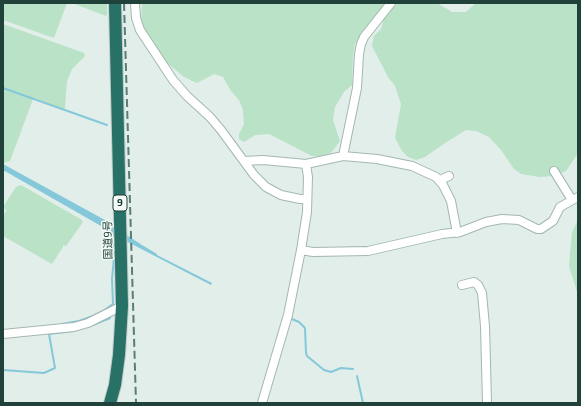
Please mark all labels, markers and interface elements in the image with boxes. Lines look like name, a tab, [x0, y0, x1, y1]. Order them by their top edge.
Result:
road number: 9	[113, 195, 127, 211]
street label: 国道9号	[101, 220, 115, 260]

